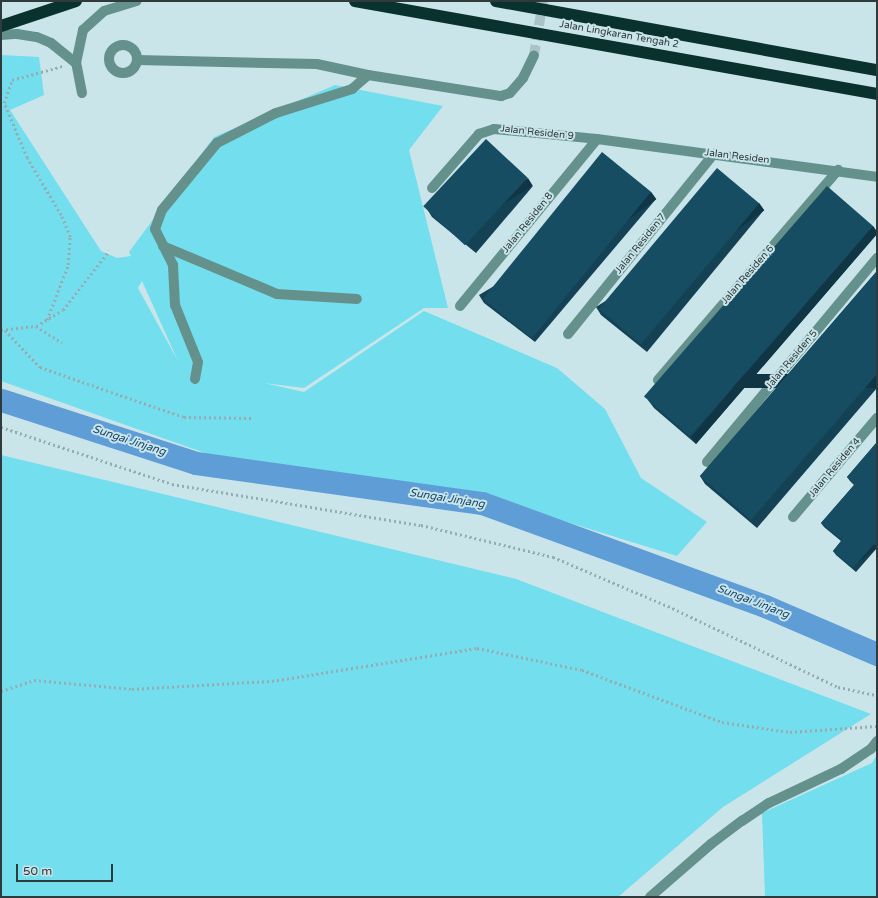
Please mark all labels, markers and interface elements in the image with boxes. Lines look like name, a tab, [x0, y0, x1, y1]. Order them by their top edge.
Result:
street label: Jalan Lingkaran Tengah 2	[558, 19, 680, 51]
street label: Jalan Residen 9	[500, 123, 574, 143]
street label: Jalan Residen	[704, 147, 770, 167]
street label: Jalan Residen 8	[500, 190, 556, 256]
street label: Jalan Residen 7	[613, 211, 669, 277]
street label: Jalan Residen 6	[719, 243, 777, 307]
street label: Jalan Residen 5	[764, 328, 820, 392]
water label: Sungai Jinjang	[91, 423, 167, 459]
street label: Jalan Residen 4	[807, 436, 863, 500]
water label: Sungai Jinjang	[408, 487, 486, 511]
water label: Sungai Jinjang	[715, 582, 791, 622]
scale bar	[18, 856, 115, 882]
text: 50 m	[23, 864, 52, 878]

